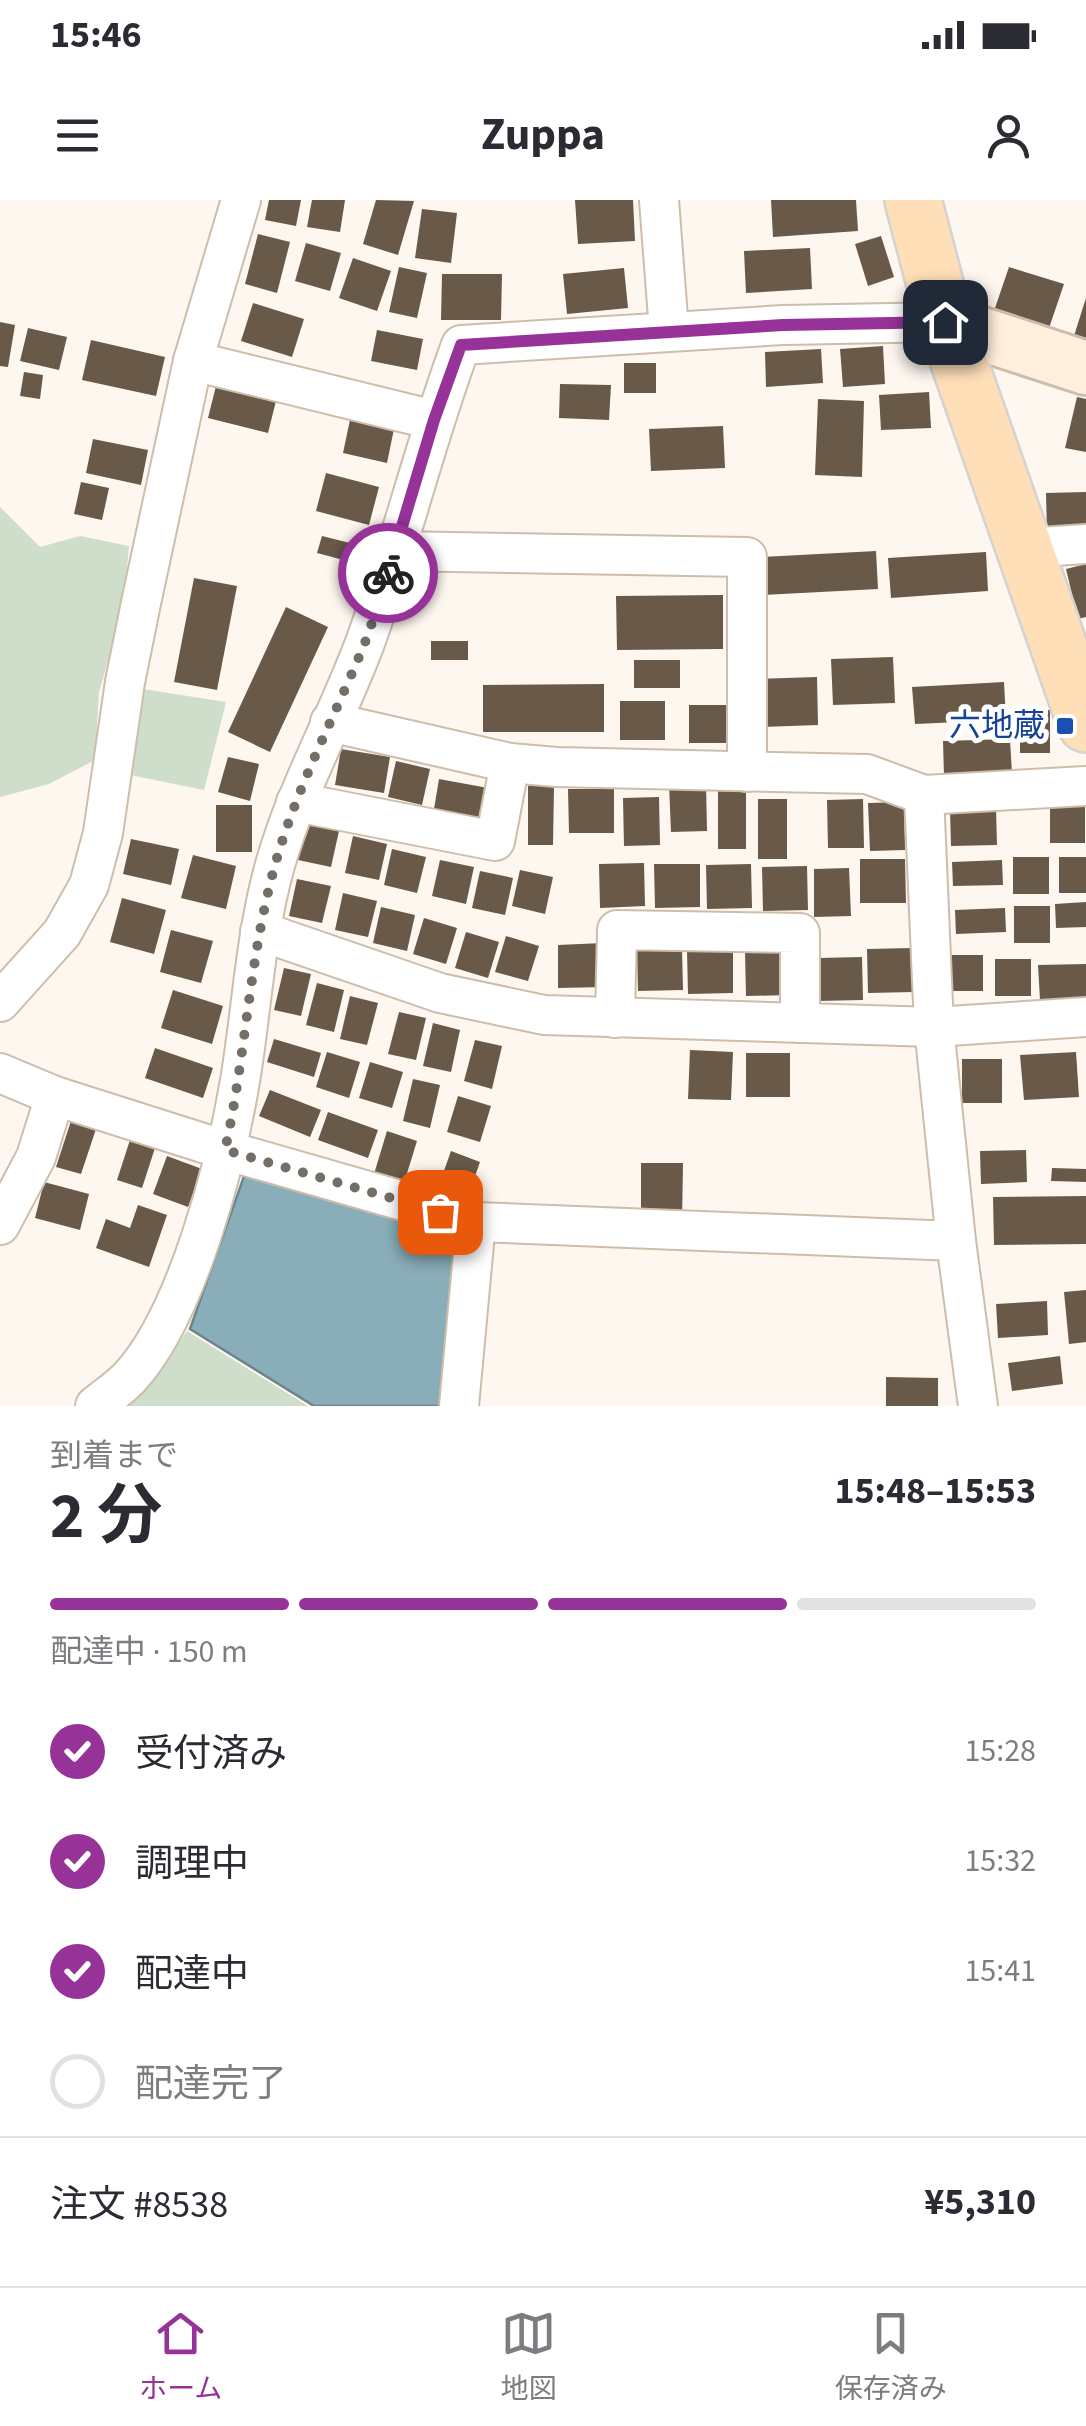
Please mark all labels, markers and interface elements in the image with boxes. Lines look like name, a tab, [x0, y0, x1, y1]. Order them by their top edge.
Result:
text: 15:46	[50, 8, 142, 62]
text: Zuppa	[481, 103, 605, 167]
icon: menu	[50, 108, 105, 163]
icon: person	[981, 108, 1036, 163]
pin	[903, 280, 988, 365]
icon: home	[918, 295, 973, 350]
courier	[338, 523, 438, 623]
icon: bike	[361, 546, 416, 601]
place label: 六地蔵	[949, 703, 1045, 749]
marker: 六地蔵	[1054, 715, 1076, 737]
pin	[398, 1170, 483, 1255]
icon: bag	[413, 1185, 468, 1240]
text: 到着まで	[50, 1433, 178, 1479]
text: 15:48–15:53	[834, 1464, 1036, 1518]
text: 2 分	[50, 1470, 162, 1563]
text: 配達中 · 150 m	[50, 1629, 247, 1675]
icon: check	[50, 1724, 105, 1779]
text: 受付済み	[135, 1727, 287, 1781]
text: 15:28	[964, 1728, 1036, 1774]
icon: check	[50, 1834, 105, 1889]
text: 調理中	[135, 1837, 249, 1891]
text: 15:32	[964, 1838, 1036, 1884]
icon: check	[50, 1944, 105, 1999]
text: 配達中	[135, 1947, 249, 2001]
text: 15:41	[964, 1948, 1036, 1994]
text: 配達完了	[135, 2057, 287, 2111]
text: ¥5,310	[924, 2175, 1036, 2229]
text: 注文 #8538	[50, 2178, 228, 2232]
tab: ホーム	[139, 2306, 222, 2409]
tab: 地図	[501, 2306, 557, 2409]
tab: 保存済み	[835, 2306, 947, 2409]

